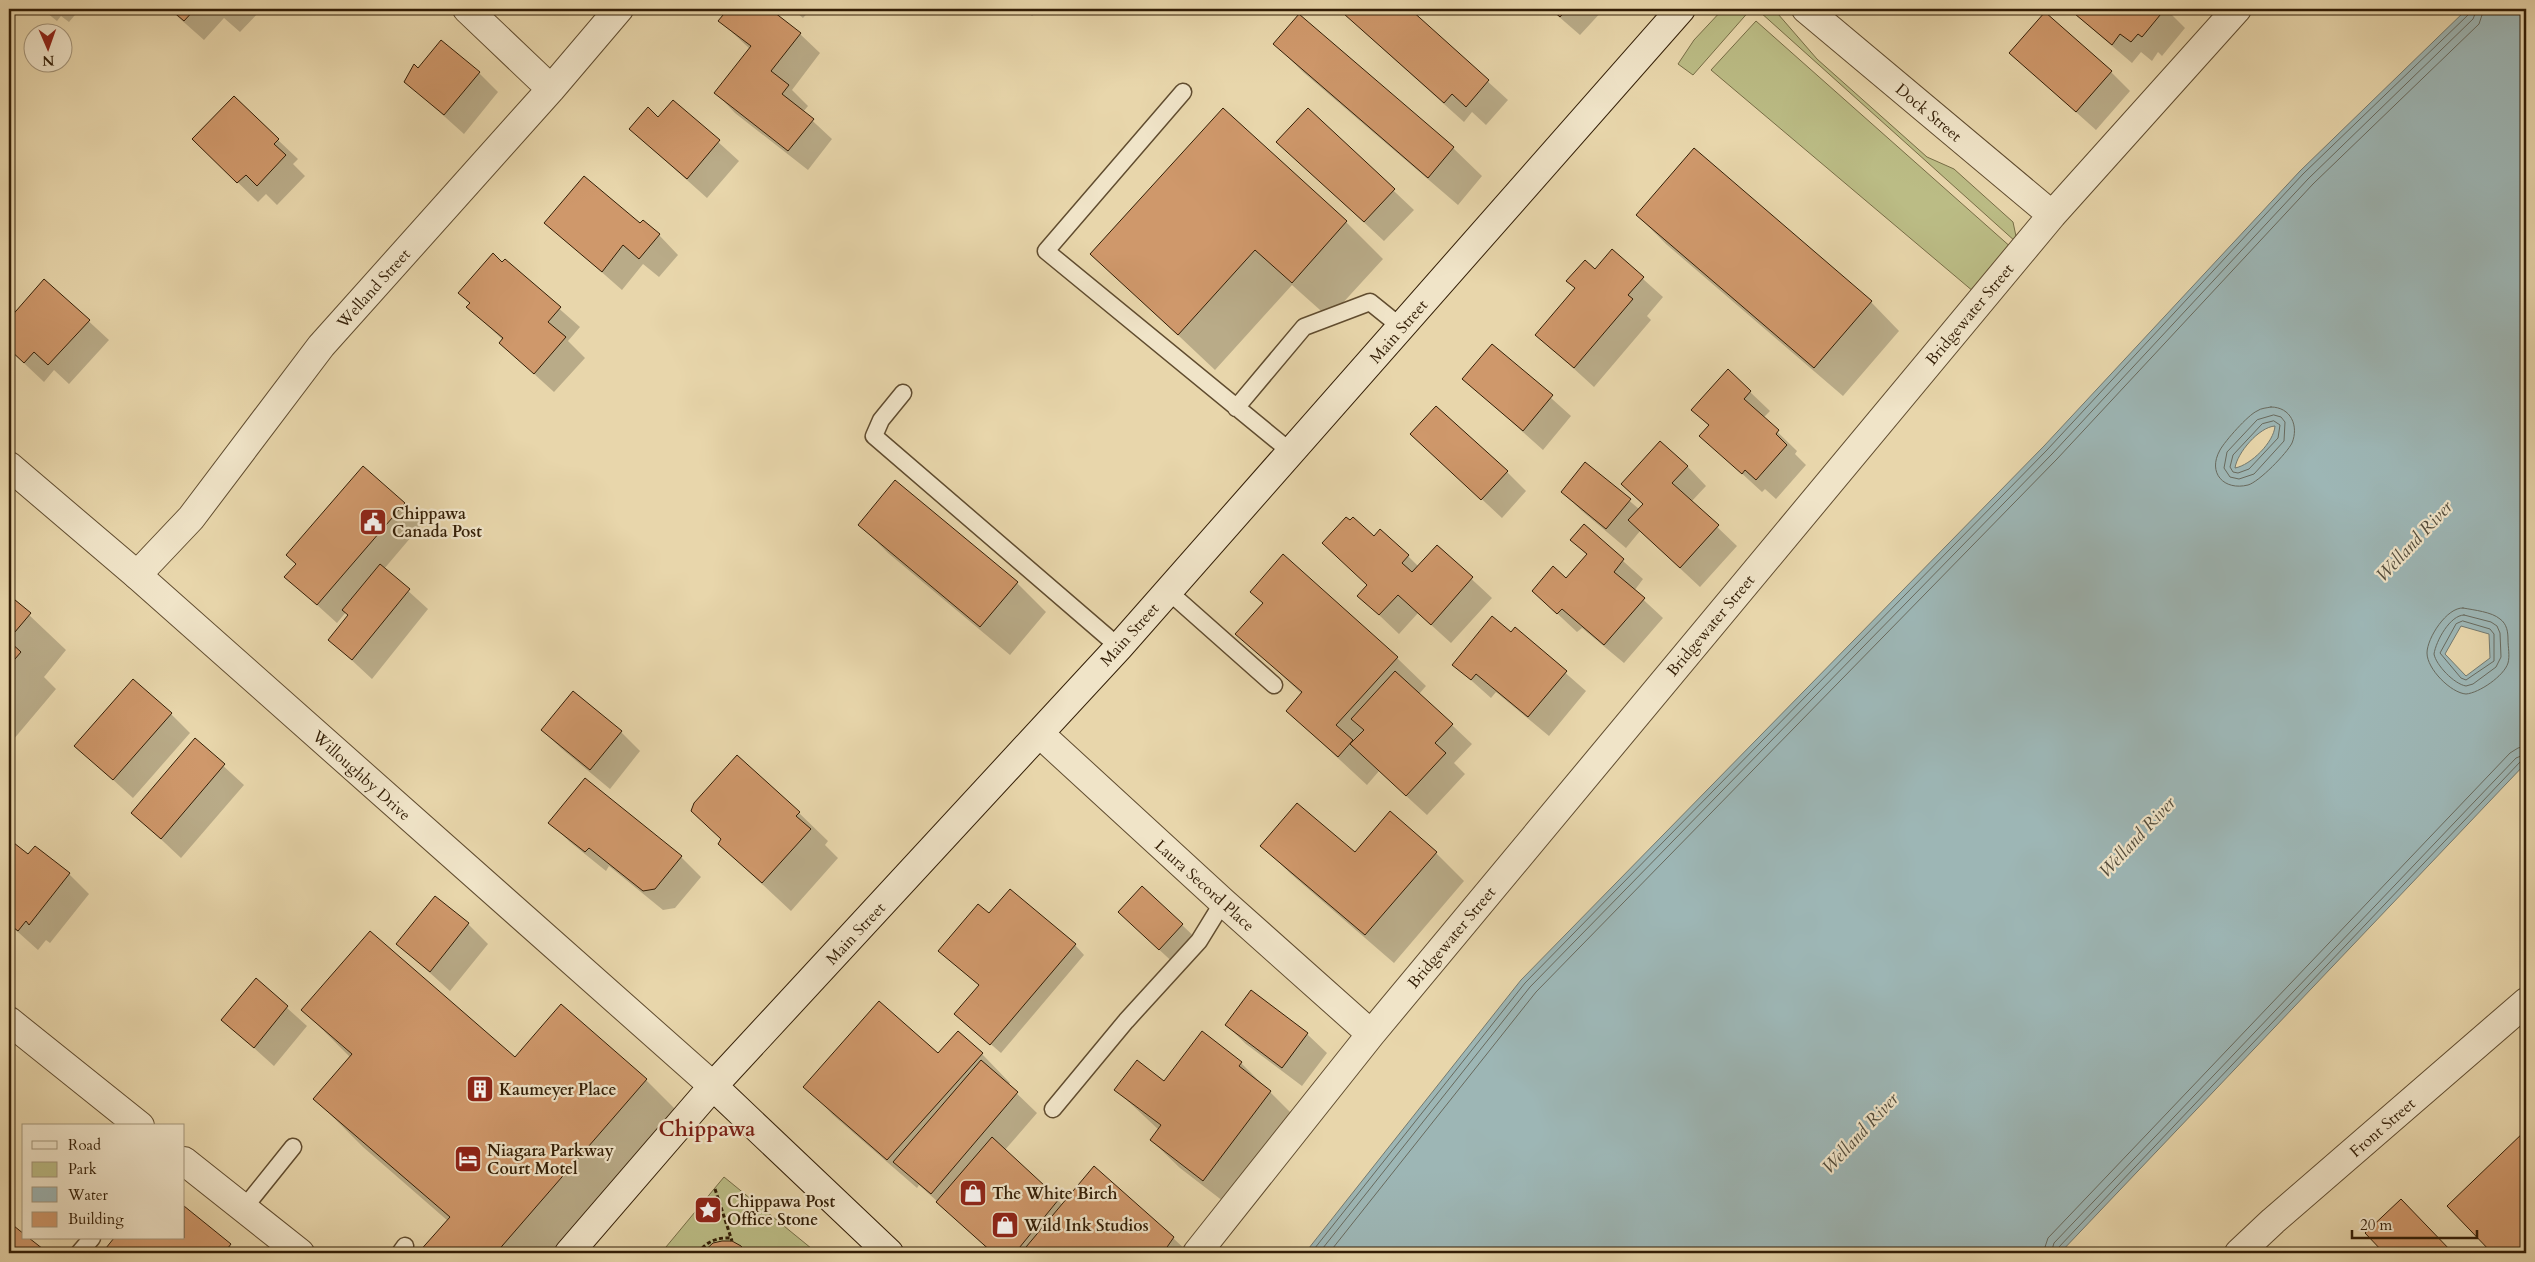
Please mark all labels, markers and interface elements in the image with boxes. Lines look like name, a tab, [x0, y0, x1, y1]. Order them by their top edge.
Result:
north arrow	[22, 22, 72, 72]
text: N	[42, 51, 55, 70]
street label: Dock Street	[1891, 79, 1966, 147]
street label: Welland Street	[331, 244, 416, 334]
street label: Bridgewater Street	[1921, 259, 2019, 370]
street label: Main Street	[1365, 295, 1433, 368]
water label: Welland River	[2370, 495, 2459, 587]
place label: Chippawa Canada Post	[392, 503, 482, 543]
public building icon: Chippawa Canada Post	[358, 507, 388, 537]
street label: Bridgewater Street	[1662, 570, 1760, 681]
street label: Main Street	[1095, 598, 1164, 671]
street label: Willoughby Drive	[307, 725, 415, 826]
water label: Welland River	[2093, 791, 2182, 883]
street label: Laura Secord Place	[1150, 835, 1259, 937]
street label: Bridgewater Street	[1403, 882, 1501, 993]
street label: Main Street	[821, 898, 891, 970]
building icon: Kaumeyer Place	[465, 1074, 495, 1104]
place label: Kaumeyer Place	[499, 1079, 616, 1101]
water label: Welland River	[1816, 1087, 1905, 1179]
street label: Front Street	[2345, 1093, 2420, 1162]
district label: Chippawa	[658, 1115, 756, 1144]
legend	[22, 1124, 185, 1240]
text: Road	[68, 1135, 101, 1155]
place label: Niagara Parkway Court Motel	[487, 1140, 614, 1180]
hotel icon: Niagara Parkway Court Motel	[453, 1144, 483, 1174]
text: Park	[68, 1159, 97, 1179]
shop icon: The White Birch	[958, 1178, 988, 1208]
place label: The White Birch	[992, 1183, 1117, 1205]
text: Water	[67, 1185, 109, 1205]
place label: Chippawa Post Office Stone	[727, 1191, 835, 1231]
place icon: Chippawa Post Office Stone	[693, 1195, 723, 1225]
scale bar	[2352, 1207, 2478, 1239]
text: Building	[68, 1209, 124, 1229]
shop icon: Wild Ink Studios	[990, 1210, 1020, 1240]
place label: Wild Ink Studios	[1023, 1215, 1149, 1237]
text: 20 m	[2360, 1215, 2392, 1235]

